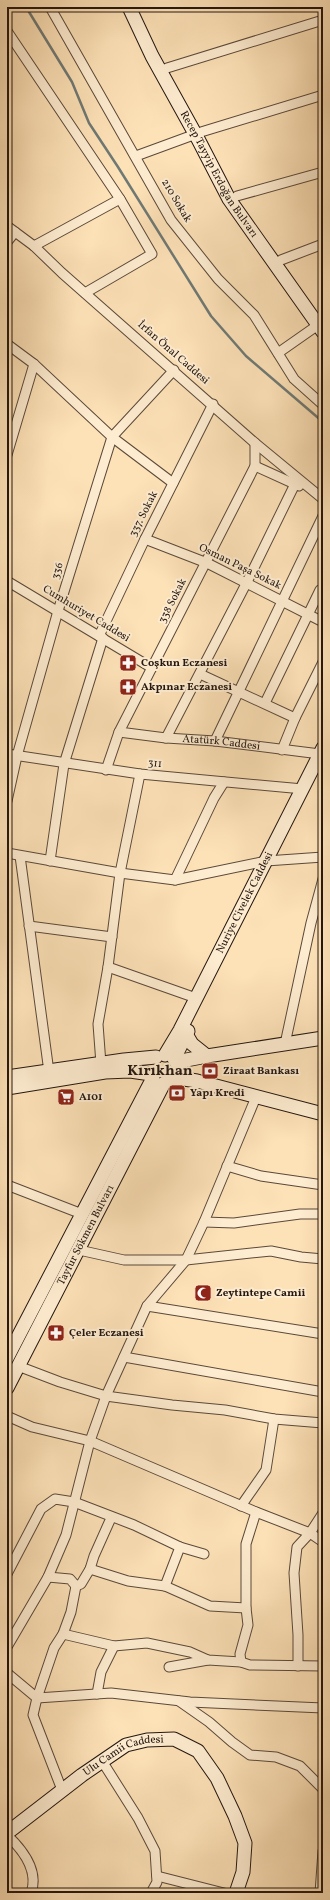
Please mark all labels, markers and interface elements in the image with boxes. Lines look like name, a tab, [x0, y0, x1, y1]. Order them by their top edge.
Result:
street label: Recep Tayyip Erdoğan Bulvarı	[176, 108, 261, 241]
street label: 210 Sokak	[157, 176, 195, 226]
street label: İrfan Önal Caddesi	[134, 318, 212, 388]
street label: 337. Sokak	[126, 489, 162, 539]
street label: Osman Paşa Sokak	[196, 540, 284, 594]
street label: 336	[48, 560, 68, 581]
street label: 338 Sokak	[155, 576, 191, 626]
street label: Cumhuriyet Caddesi	[40, 582, 132, 646]
pharmacy icon: Coşkun Eczanesi	[118, 653, 138, 673]
place label: Coşkun Eczanesi	[141, 656, 228, 671]
pharmacy icon: Akpınar Eczanesi	[118, 677, 138, 697]
place label: Akpınar Eczanesi	[141, 680, 232, 695]
street label: Atatürk Caddesi	[182, 732, 261, 754]
street label: 311	[147, 756, 163, 772]
street label: Nuriye Civelek Caddesi	[213, 849, 277, 956]
district label: Kırıkhan	[127, 1061, 193, 1082]
bank icon: Ziraat Bankası	[200, 1061, 220, 1081]
place label: Ziraat Bankası	[223, 1064, 299, 1079]
bank icon: Yapı Kredi	[167, 1083, 187, 1103]
place label: Yapı Kredi	[190, 1086, 245, 1101]
supermarket icon: A101	[56, 1087, 76, 1107]
place label: A101	[79, 1090, 102, 1105]
street label: Tayfur Sökmen Bulvarı	[54, 1182, 118, 1288]
mosque icon: Zeytintepe Camii	[193, 1283, 213, 1303]
place label: Zeytintepe Camii	[216, 1286, 306, 1301]
pharmacy icon: Çeler Eczanesi	[46, 1323, 66, 1343]
place label: Çeler Eczanesi	[69, 1326, 144, 1341]
street label: Ulu Camii Caddesi	[80, 1732, 164, 1780]

